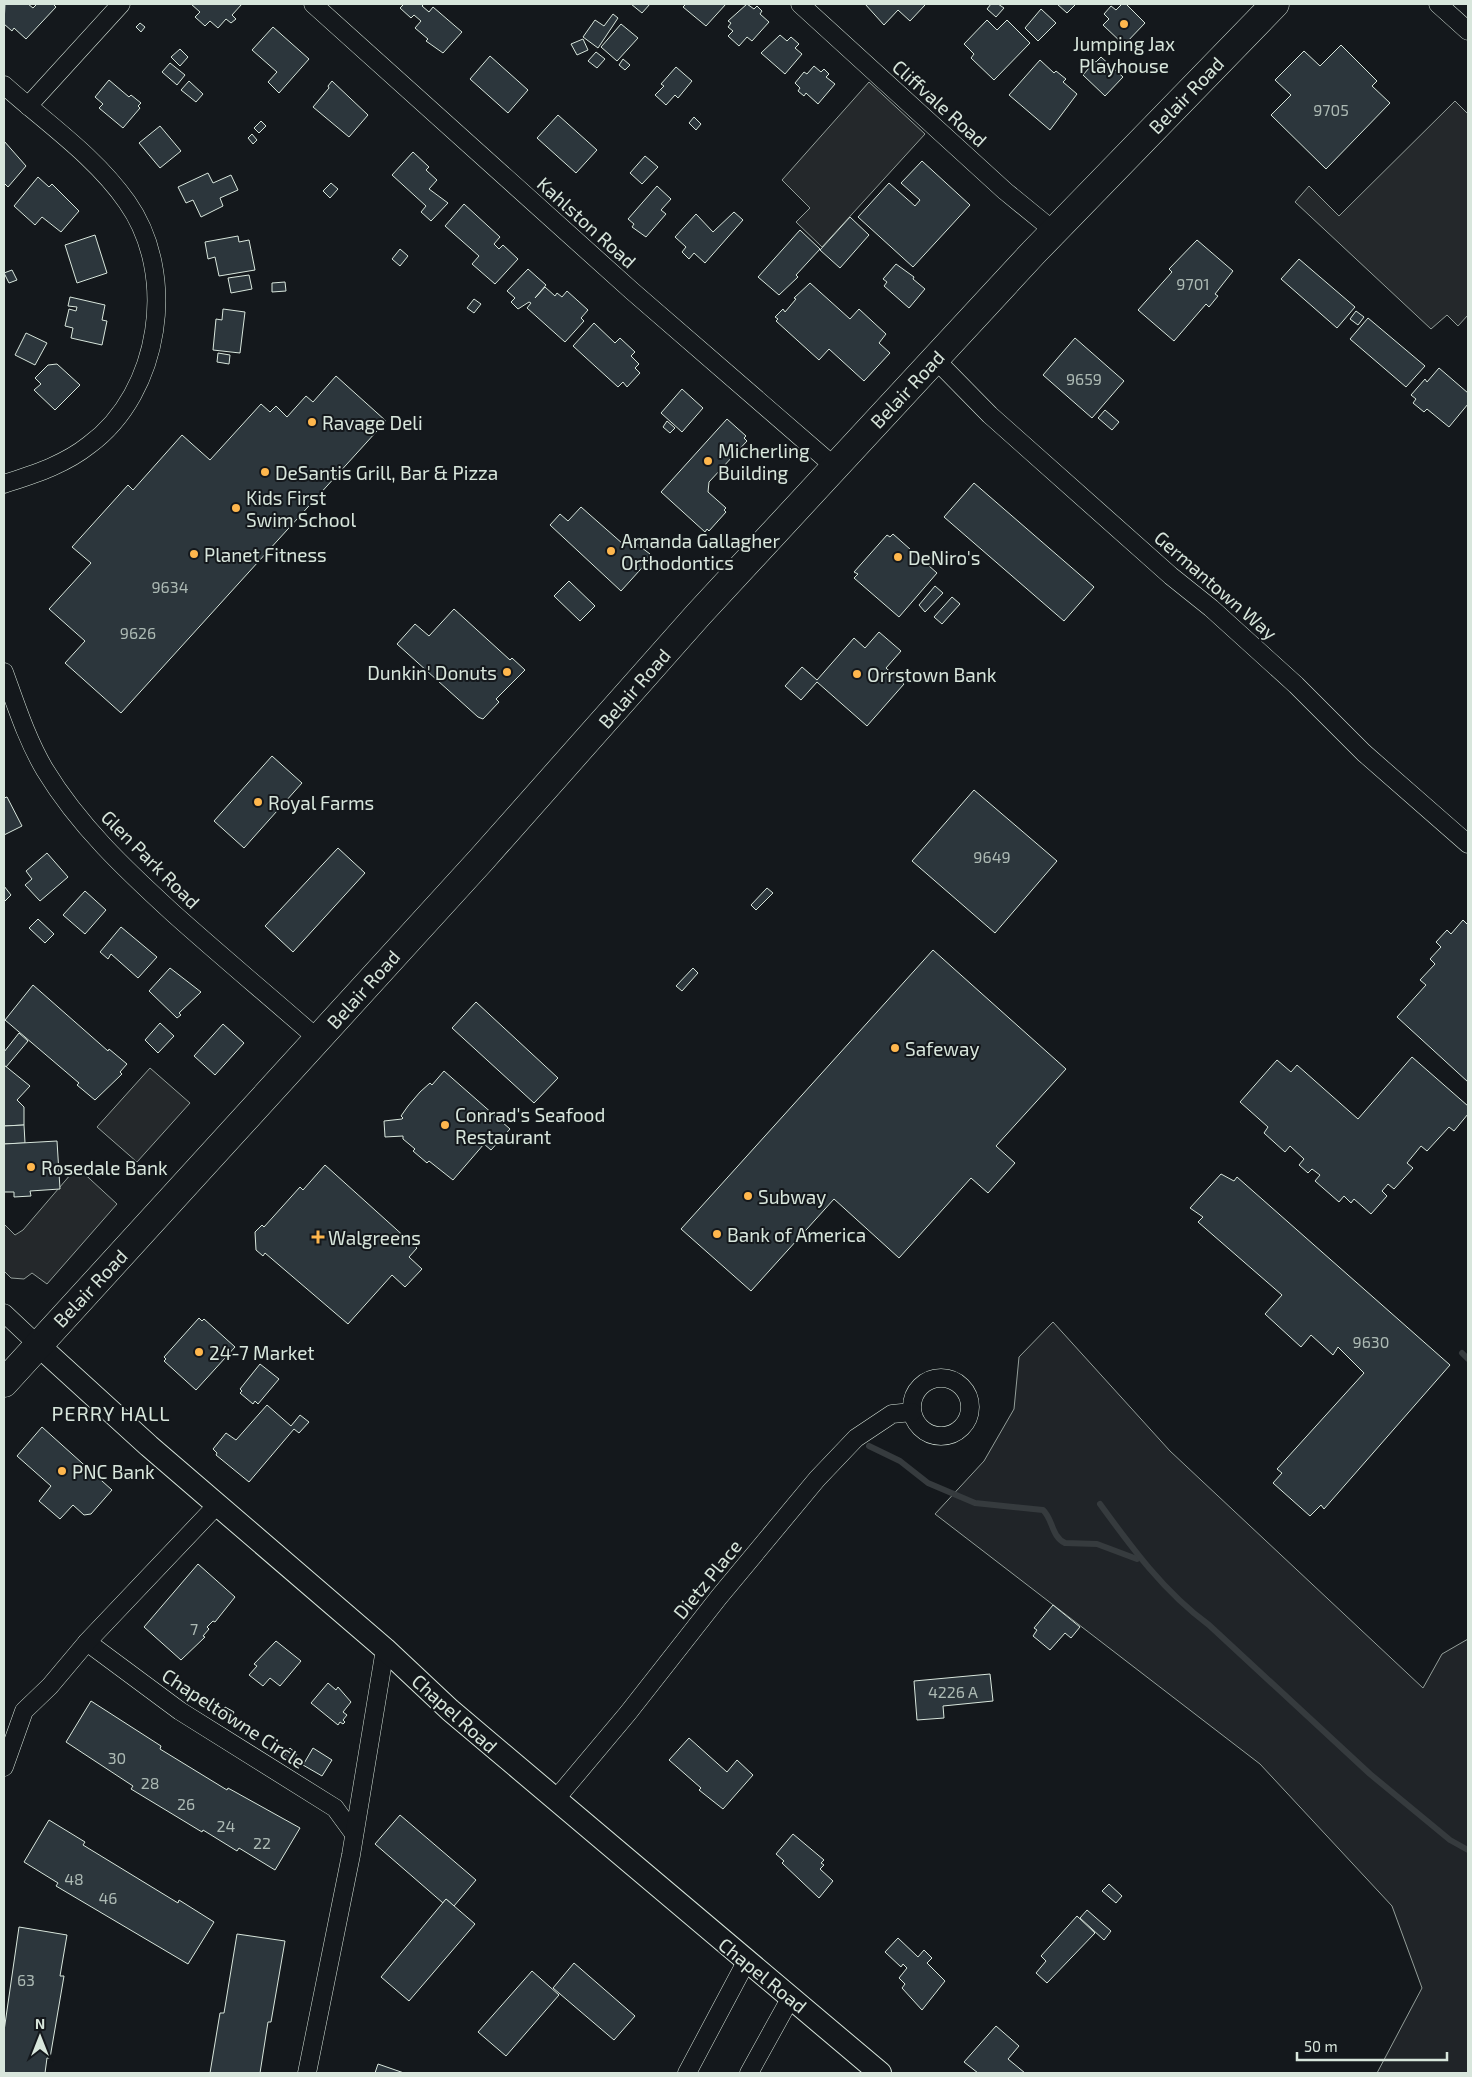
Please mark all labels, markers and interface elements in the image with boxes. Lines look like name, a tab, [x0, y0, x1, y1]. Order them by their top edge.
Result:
marker: Jumping Jax Playhouse	[1118, 18, 1130, 30]
place label: Jumping Jax Playhouse	[1073, 32, 1175, 77]
street label: Belair Road	[1144, 52, 1228, 138]
street label: Cliffvale Road	[888, 55, 992, 151]
house number: 9705	[1313, 100, 1349, 119]
street label: Kahlston Road	[533, 172, 641, 272]
house number: 9701	[1176, 274, 1210, 293]
street label: Belair Road	[865, 345, 949, 433]
house number: 9659	[1066, 369, 1102, 388]
place label: Ravage Deli	[322, 411, 423, 434]
marker: Ravage Deli	[306, 416, 318, 428]
place label: Micherling Building	[718, 439, 810, 484]
marker: Micherling Building	[702, 455, 714, 467]
place label: DeSantis Grill, Bar & Pizza	[275, 461, 498, 484]
marker: DeSantis Grill, Bar & Pizza	[259, 466, 271, 478]
place label: Kids First Swim School	[246, 486, 356, 531]
marker: Kids First Swim School	[230, 502, 242, 514]
street label: Germantown Way	[1150, 526, 1282, 644]
place label: Amanda Gallagher Orthodontics	[621, 529, 780, 574]
place label: Planet Fitness	[204, 543, 327, 566]
marker: Amanda Gallagher Orthodontics	[605, 545, 617, 557]
place label: DeNiro's	[908, 546, 980, 569]
marker: Planet Fitness	[188, 548, 200, 560]
marker: DeNiro's	[892, 551, 904, 563]
house number: 9634	[151, 577, 189, 596]
house number: 9626	[120, 623, 156, 642]
street label: Belair Road	[593, 643, 675, 733]
place label: Dunkin' Donuts	[367, 661, 497, 684]
place label: Orrstown Bank	[867, 663, 997, 686]
marker: Dunkin' Donuts	[501, 666, 513, 678]
marker: Orrstown Bank	[851, 668, 863, 680]
place label: Royal Farms	[268, 791, 374, 814]
marker: Royal Farms	[252, 796, 264, 808]
street label: Glen Park Road	[97, 805, 205, 913]
house number: 9649	[973, 847, 1011, 866]
street label: Belair Road	[322, 945, 404, 1033]
place label: Safeway	[905, 1037, 979, 1060]
marker: Safeway	[889, 1042, 901, 1054]
place label: Conrad's Seafood Restaurant	[455, 1103, 605, 1148]
marker: Conrad's Seafood Restaurant	[439, 1119, 451, 1131]
place label: Rosedale Bank	[41, 1156, 168, 1179]
marker: Rosedale Bank	[25, 1161, 37, 1173]
place label: Subway	[758, 1185, 826, 1208]
marker: Subway	[742, 1190, 754, 1202]
place label: Bank of America	[727, 1223, 866, 1246]
place label: Walgreens	[328, 1226, 421, 1249]
marker: Bank of America	[711, 1228, 723, 1240]
marker: Walgreens	[312, 1231, 324, 1243]
street label: Belair Road	[48, 1244, 132, 1332]
house number: 9630	[1353, 1332, 1389, 1351]
place label: 24-7 Market	[209, 1341, 315, 1364]
marker: 24-7 Market	[193, 1346, 205, 1358]
district label: PERRY HALL	[51, 1401, 171, 1425]
place label: PNC Bank	[72, 1460, 155, 1483]
marker: PNC Bank	[56, 1465, 68, 1477]
street label: Dietz Place	[668, 1535, 746, 1623]
house number: 7	[190, 1619, 198, 1638]
street label: Chapeltowne Circle	[158, 1663, 310, 1773]
street label: Chapel Road	[408, 1669, 502, 1757]
house number: 4226 A	[928, 1682, 978, 1701]
house number: 30	[108, 1748, 126, 1767]
house number: 28	[141, 1773, 159, 1792]
house number: 26	[177, 1794, 195, 1813]
house number: 24	[217, 1816, 236, 1835]
house number: 22	[253, 1833, 271, 1852]
house number: 48	[64, 1869, 84, 1888]
house number: 46	[99, 1888, 118, 1907]
street label: Chapel Road	[714, 1932, 812, 2018]
house number: 63	[17, 1970, 35, 1989]
north arrow	[15, 2012, 65, 2062]
text: N	[35, 2015, 45, 2032]
scale bar	[1297, 2030, 1447, 2062]
text: 50 m	[1304, 2037, 1338, 2055]

